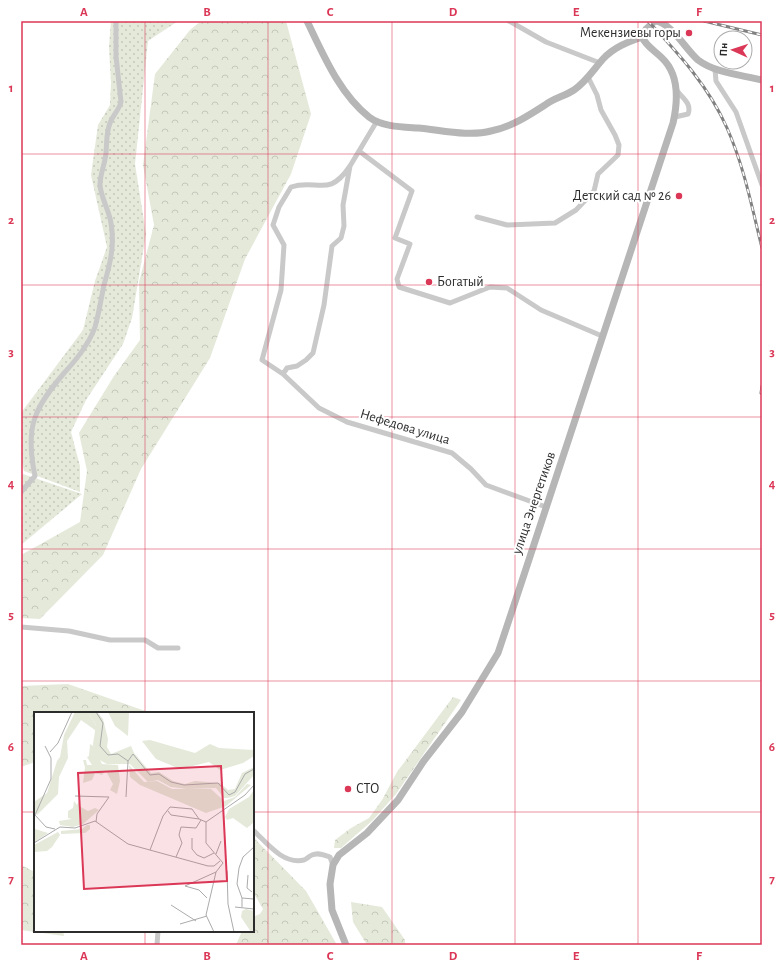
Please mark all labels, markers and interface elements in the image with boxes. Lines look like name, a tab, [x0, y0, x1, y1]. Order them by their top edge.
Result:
text: A	[80, 6, 88, 19]
text: B	[203, 6, 211, 19]
text: C	[327, 6, 334, 19]
text: D	[449, 6, 458, 19]
text: E	[573, 6, 580, 19]
text: F	[696, 6, 703, 19]
place label: Мекензиевы горы	[580, 26, 681, 40]
marker: Мекензиевы горы	[684, 28, 694, 38]
north arrow	[713, 30, 753, 70]
text: Пн	[718, 43, 729, 56]
text: 1	[9, 82, 13, 95]
text: 1	[770, 82, 774, 95]
place label: Детский сад № 26	[573, 189, 671, 203]
marker: Детский сад № 26	[674, 191, 684, 201]
text: 2	[8, 214, 14, 227]
text: 2	[769, 214, 775, 227]
place label: Богатый	[437, 275, 484, 289]
marker: Богатый	[424, 277, 434, 287]
text: 3	[8, 346, 14, 359]
text: 3	[769, 346, 775, 359]
street label: Нефедова улица	[358, 407, 452, 447]
street label: улица Энергетиков	[510, 450, 558, 557]
text: 4	[8, 478, 15, 491]
text: 4	[769, 478, 776, 491]
text: 5	[8, 609, 14, 622]
text: 5	[769, 609, 775, 622]
inset map	[34, 712, 254, 932]
text: 6	[8, 741, 14, 754]
text: 6	[769, 741, 775, 754]
place label: СТО	[356, 782, 379, 796]
marker: СТО	[343, 784, 353, 794]
text: 7	[8, 873, 14, 886]
text: 7	[769, 873, 775, 886]
text: A	[80, 950, 88, 963]
text: B	[203, 950, 211, 963]
text: C	[327, 950, 334, 963]
text: D	[449, 950, 458, 963]
text: E	[573, 950, 580, 963]
text: F	[696, 950, 703, 963]

